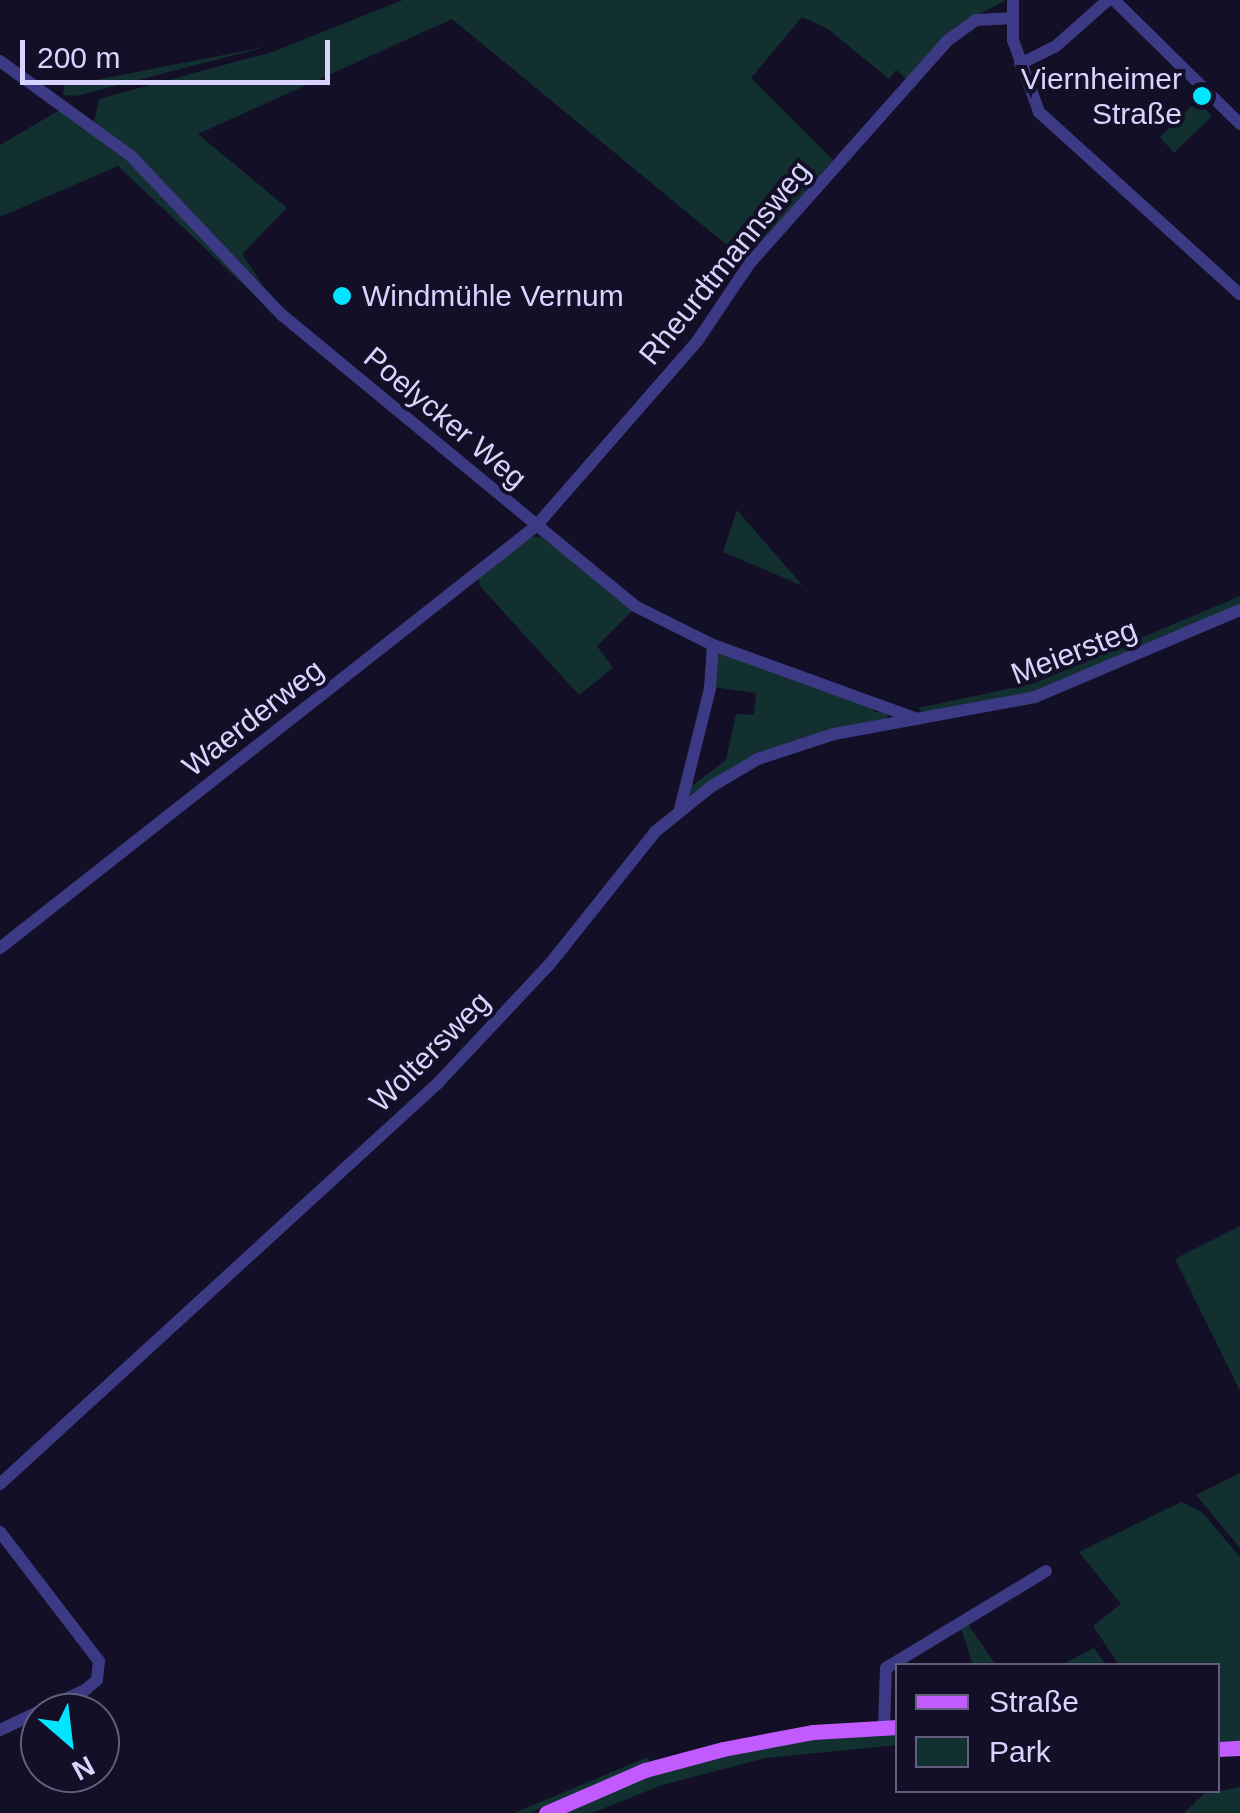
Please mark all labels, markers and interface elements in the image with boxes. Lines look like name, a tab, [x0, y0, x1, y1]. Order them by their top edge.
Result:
scale bar	[25, 20, 335, 82]
text: 200 m	[37, 41, 120, 74]
place label: Viernheimer Straße	[1021, 61, 1182, 132]
marker: Viernheimer Straße	[1191, 85, 1213, 107]
street label: Rheurdtmannsweg	[632, 154, 818, 372]
place label: Windmühle Vernum	[362, 278, 624, 314]
marker: Windmühle Vernum	[331, 285, 353, 307]
street label: Poelycker Weg	[356, 340, 534, 496]
street label: Meiersteg	[1006, 612, 1142, 692]
street label: Waerderweg	[175, 652, 331, 784]
street label: Woltersweg	[362, 984, 498, 1120]
legend	[895, 1663, 1220, 1793]
text: Straße	[989, 1685, 1079, 1718]
north arrow	[20, 1693, 120, 1793]
text: Park	[989, 1735, 1051, 1768]
text: N	[67, 1750, 100, 1787]

